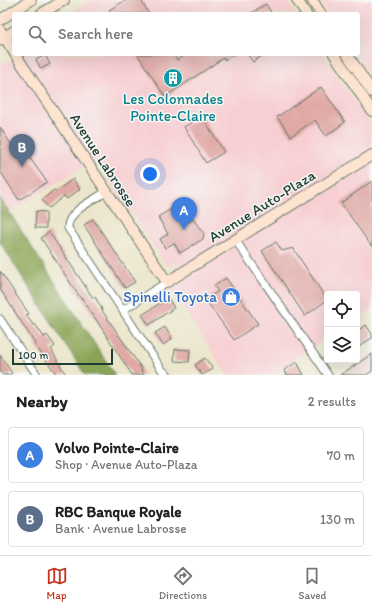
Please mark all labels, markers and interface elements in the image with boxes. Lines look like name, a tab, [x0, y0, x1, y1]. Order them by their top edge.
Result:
search box	[12, 12, 360, 56]
icon: search	[26, 23, 48, 45]
text: Search here	[58, 25, 133, 43]
building icon: Les Colonnades Pointe-Claire	[162, 67, 184, 89]
place label: Les Colonnades Pointe-Claire	[123, 90, 224, 125]
street label: Avenue Labrosse	[66, 110, 140, 210]
pin: B	[9, 134, 35, 167]
your location	[140, 164, 160, 184]
street label: Avenue Auto-Plaza	[205, 166, 319, 246]
pin: A	[171, 197, 197, 230]
shop icon: Spinelli Toyota	[220, 286, 242, 308]
place label: Spinelli Toyota	[123, 288, 217, 306]
map controls	[324, 291, 360, 363]
button: locate	[324, 291, 360, 327]
button: layers	[324, 327, 360, 363]
scale bar	[12, 347, 113, 366]
text: 100 m	[18, 349, 48, 362]
text: Nearby	[16, 391, 68, 411]
text: 2 results	[308, 394, 356, 409]
text: Volvo Pointe-Claire	[55, 439, 179, 457]
text: A	[26, 448, 34, 463]
text: 70 m	[327, 448, 355, 463]
text: Shop · Avenue Auto-Plaza	[55, 457, 198, 472]
text: RBC Banque Royale	[55, 503, 182, 521]
text: B	[26, 512, 34, 527]
text: 130 m	[320, 512, 355, 527]
text: Bank · Avenue Labrosse	[55, 521, 187, 536]
tab: Map	[46, 565, 68, 602]
tab: Directions	[159, 565, 207, 602]
tab: Saved	[298, 565, 326, 602]

